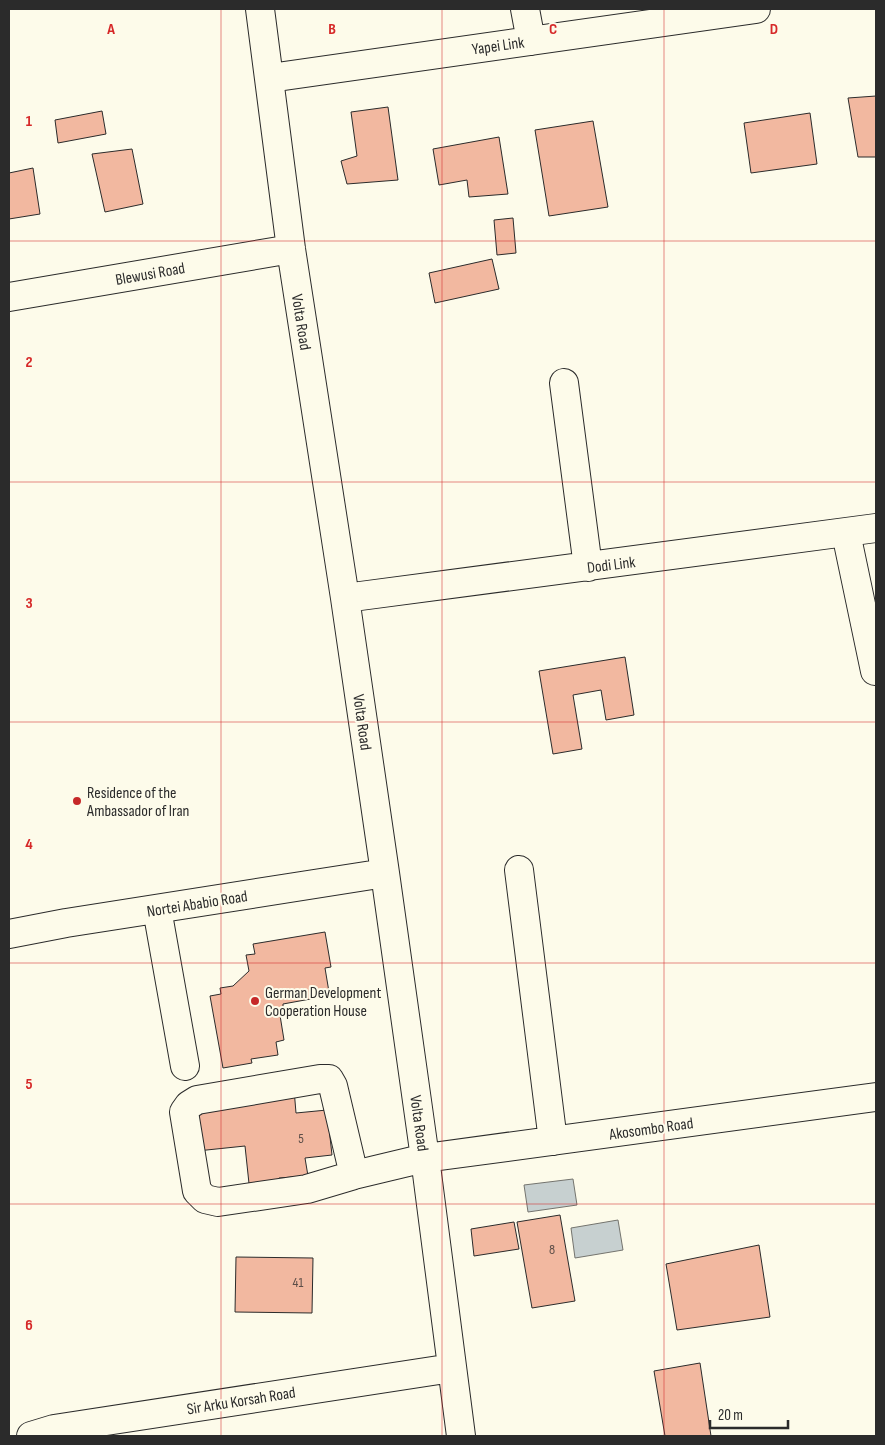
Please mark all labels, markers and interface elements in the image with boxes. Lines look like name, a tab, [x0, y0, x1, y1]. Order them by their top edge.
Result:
text: A	[106, 20, 115, 39]
text: B	[328, 20, 336, 39]
text: C	[549, 20, 557, 39]
text: D	[770, 20, 778, 39]
street label: Yapei Link	[471, 33, 526, 60]
text: 1	[26, 112, 33, 131]
street label: Blewusi Road	[114, 259, 186, 290]
street label: Volta Road	[287, 293, 314, 352]
text: 2	[25, 353, 33, 372]
street label: Dodi Link	[586, 553, 636, 578]
text: 3	[25, 594, 33, 613]
street label: Volta Road	[348, 693, 375, 751]
place label: Residence of the Ambassador of Iran	[86, 784, 189, 821]
marker: Residence of the Ambassador of Iran	[71, 795, 83, 807]
text: 4	[25, 835, 33, 854]
street label: Nortei Ababio Road	[146, 887, 249, 922]
place label: German Development Cooperation House	[265, 984, 381, 1021]
marker: German Development Cooperation House	[249, 995, 261, 1007]
text: 5	[25, 1075, 33, 1094]
street label: Volta Road	[405, 1094, 432, 1152]
street label: Akosombo Road	[607, 1114, 694, 1145]
house number: 5	[298, 1130, 304, 1147]
house number: 8	[549, 1241, 555, 1258]
house number: 41	[293, 1274, 303, 1291]
text: 6	[25, 1316, 33, 1335]
street label: Sir Arku Korsah Road	[185, 1384, 297, 1419]
scale bar	[710, 1398, 788, 1430]
text: 20 m	[718, 1406, 743, 1425]

